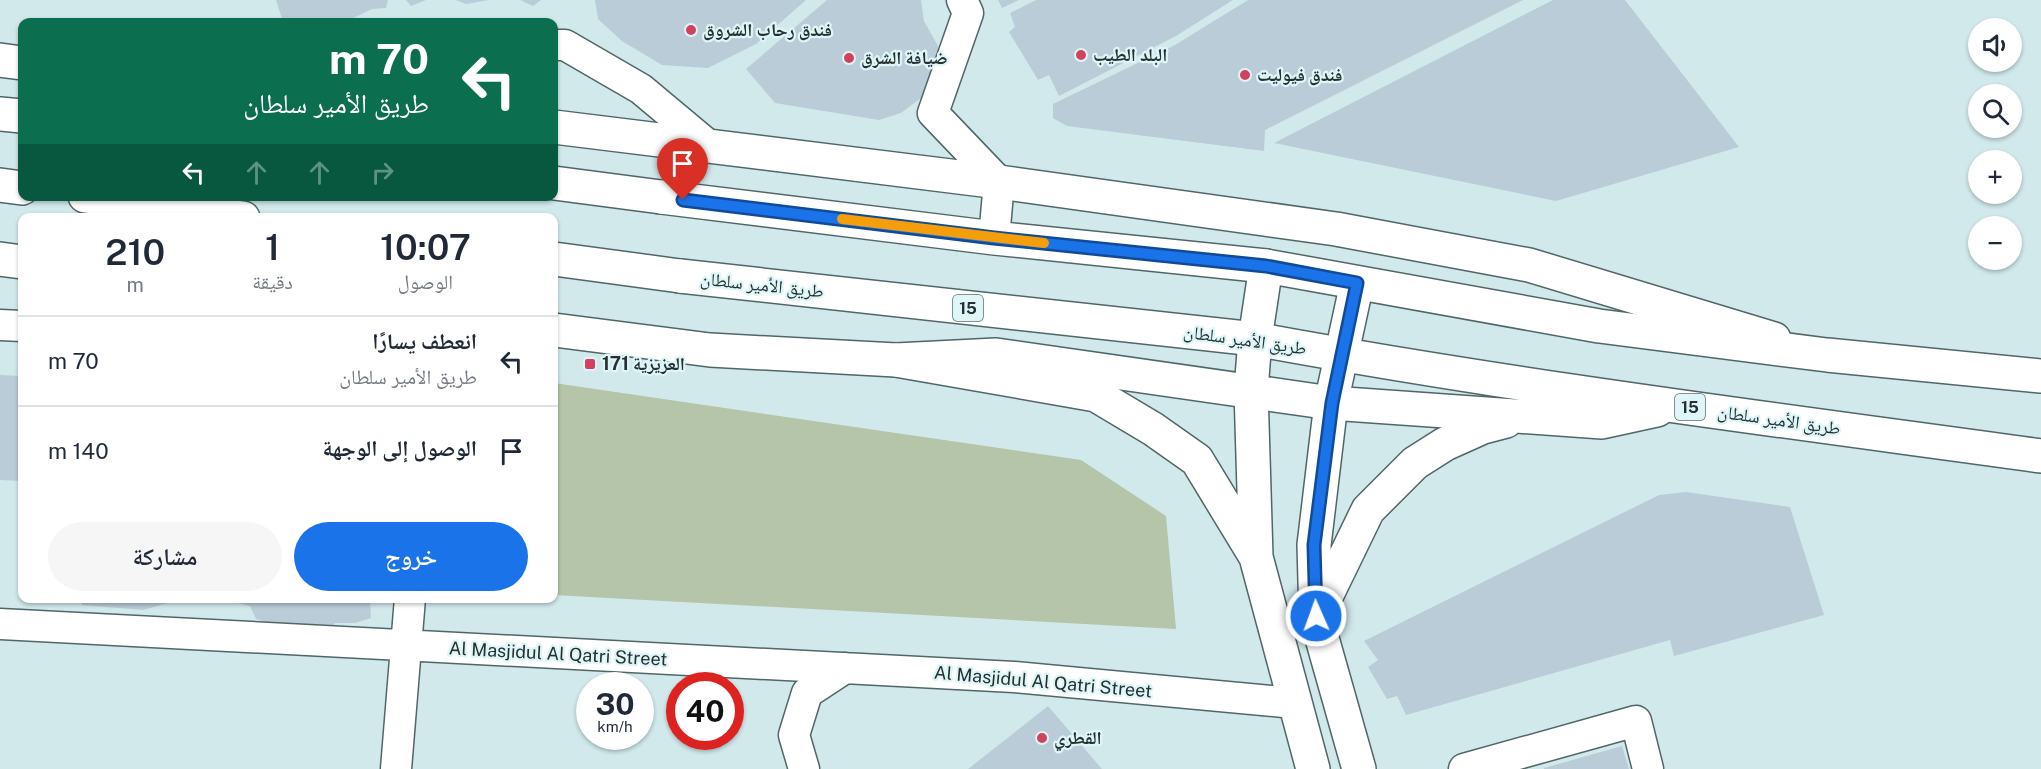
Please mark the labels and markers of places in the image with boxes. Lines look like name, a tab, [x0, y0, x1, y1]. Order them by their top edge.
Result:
place label: فندق رحاب الشروق	[703, 19, 832, 41]
marker: فندق رحاب الشروق	[684, 23, 698, 37]
place label: البلد الطيب	[1093, 44, 1167, 66]
place label: ضيافة الشرق	[861, 47, 948, 69]
marker: البلد الطيب	[1074, 48, 1088, 62]
marker: ضيافة الشرق	[842, 51, 856, 65]
place label: فندق فيوليت	[1257, 64, 1343, 86]
marker: فندق فيوليت	[1238, 68, 1252, 82]
pin	[657, 138, 708, 200]
place label: العزيزية 171	[602, 353, 685, 374]
marker: العزيزية 171	[583, 357, 597, 371]
place label: القطري	[1054, 727, 1102, 752]
marker: القطري	[1035, 731, 1049, 745]

